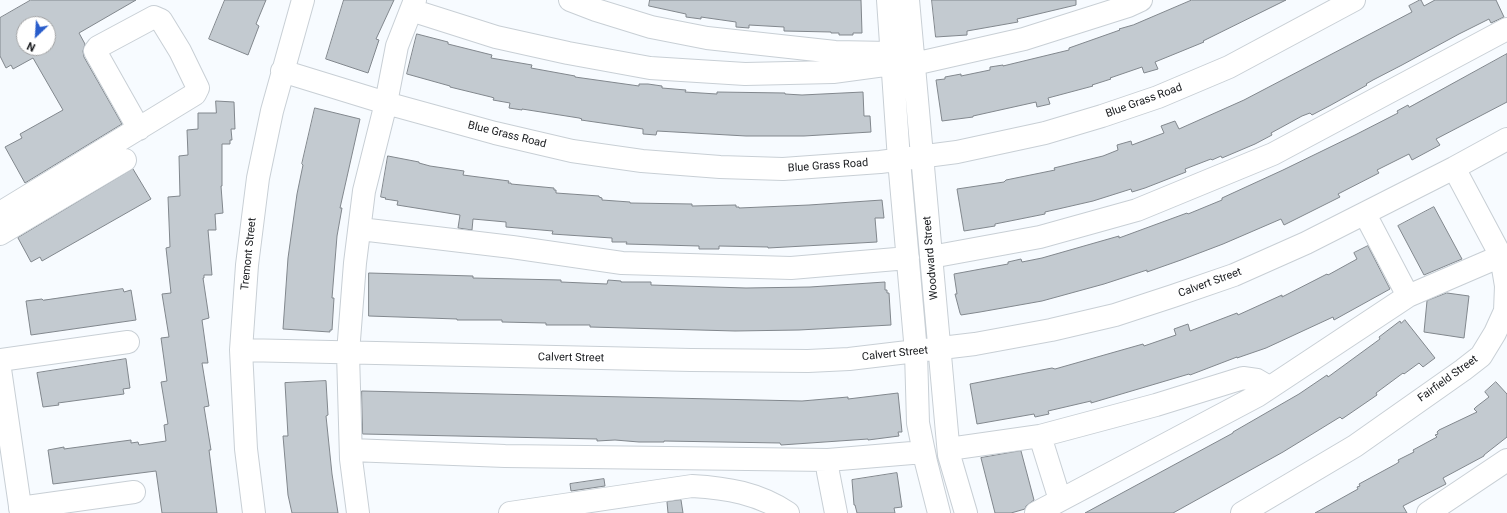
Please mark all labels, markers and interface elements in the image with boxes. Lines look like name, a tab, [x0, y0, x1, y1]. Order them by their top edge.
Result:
north arrow	[16, 16, 56, 56]
text: N	[25, 39, 37, 54]
street label: Blue Grass Road	[1104, 81, 1184, 121]
street label: Blue Grass Road	[466, 119, 548, 151]
street label: Blue Grass Road	[787, 157, 869, 175]
street label: Woodward Street	[921, 215, 941, 301]
street label: Tremont Street	[239, 217, 259, 291]
street label: Calvert Street	[1177, 265, 1243, 301]
street label: Calvert Street	[861, 344, 929, 364]
street label: Calvert Street	[538, 351, 604, 365]
street label: Fairfield Street	[1415, 353, 1481, 405]

